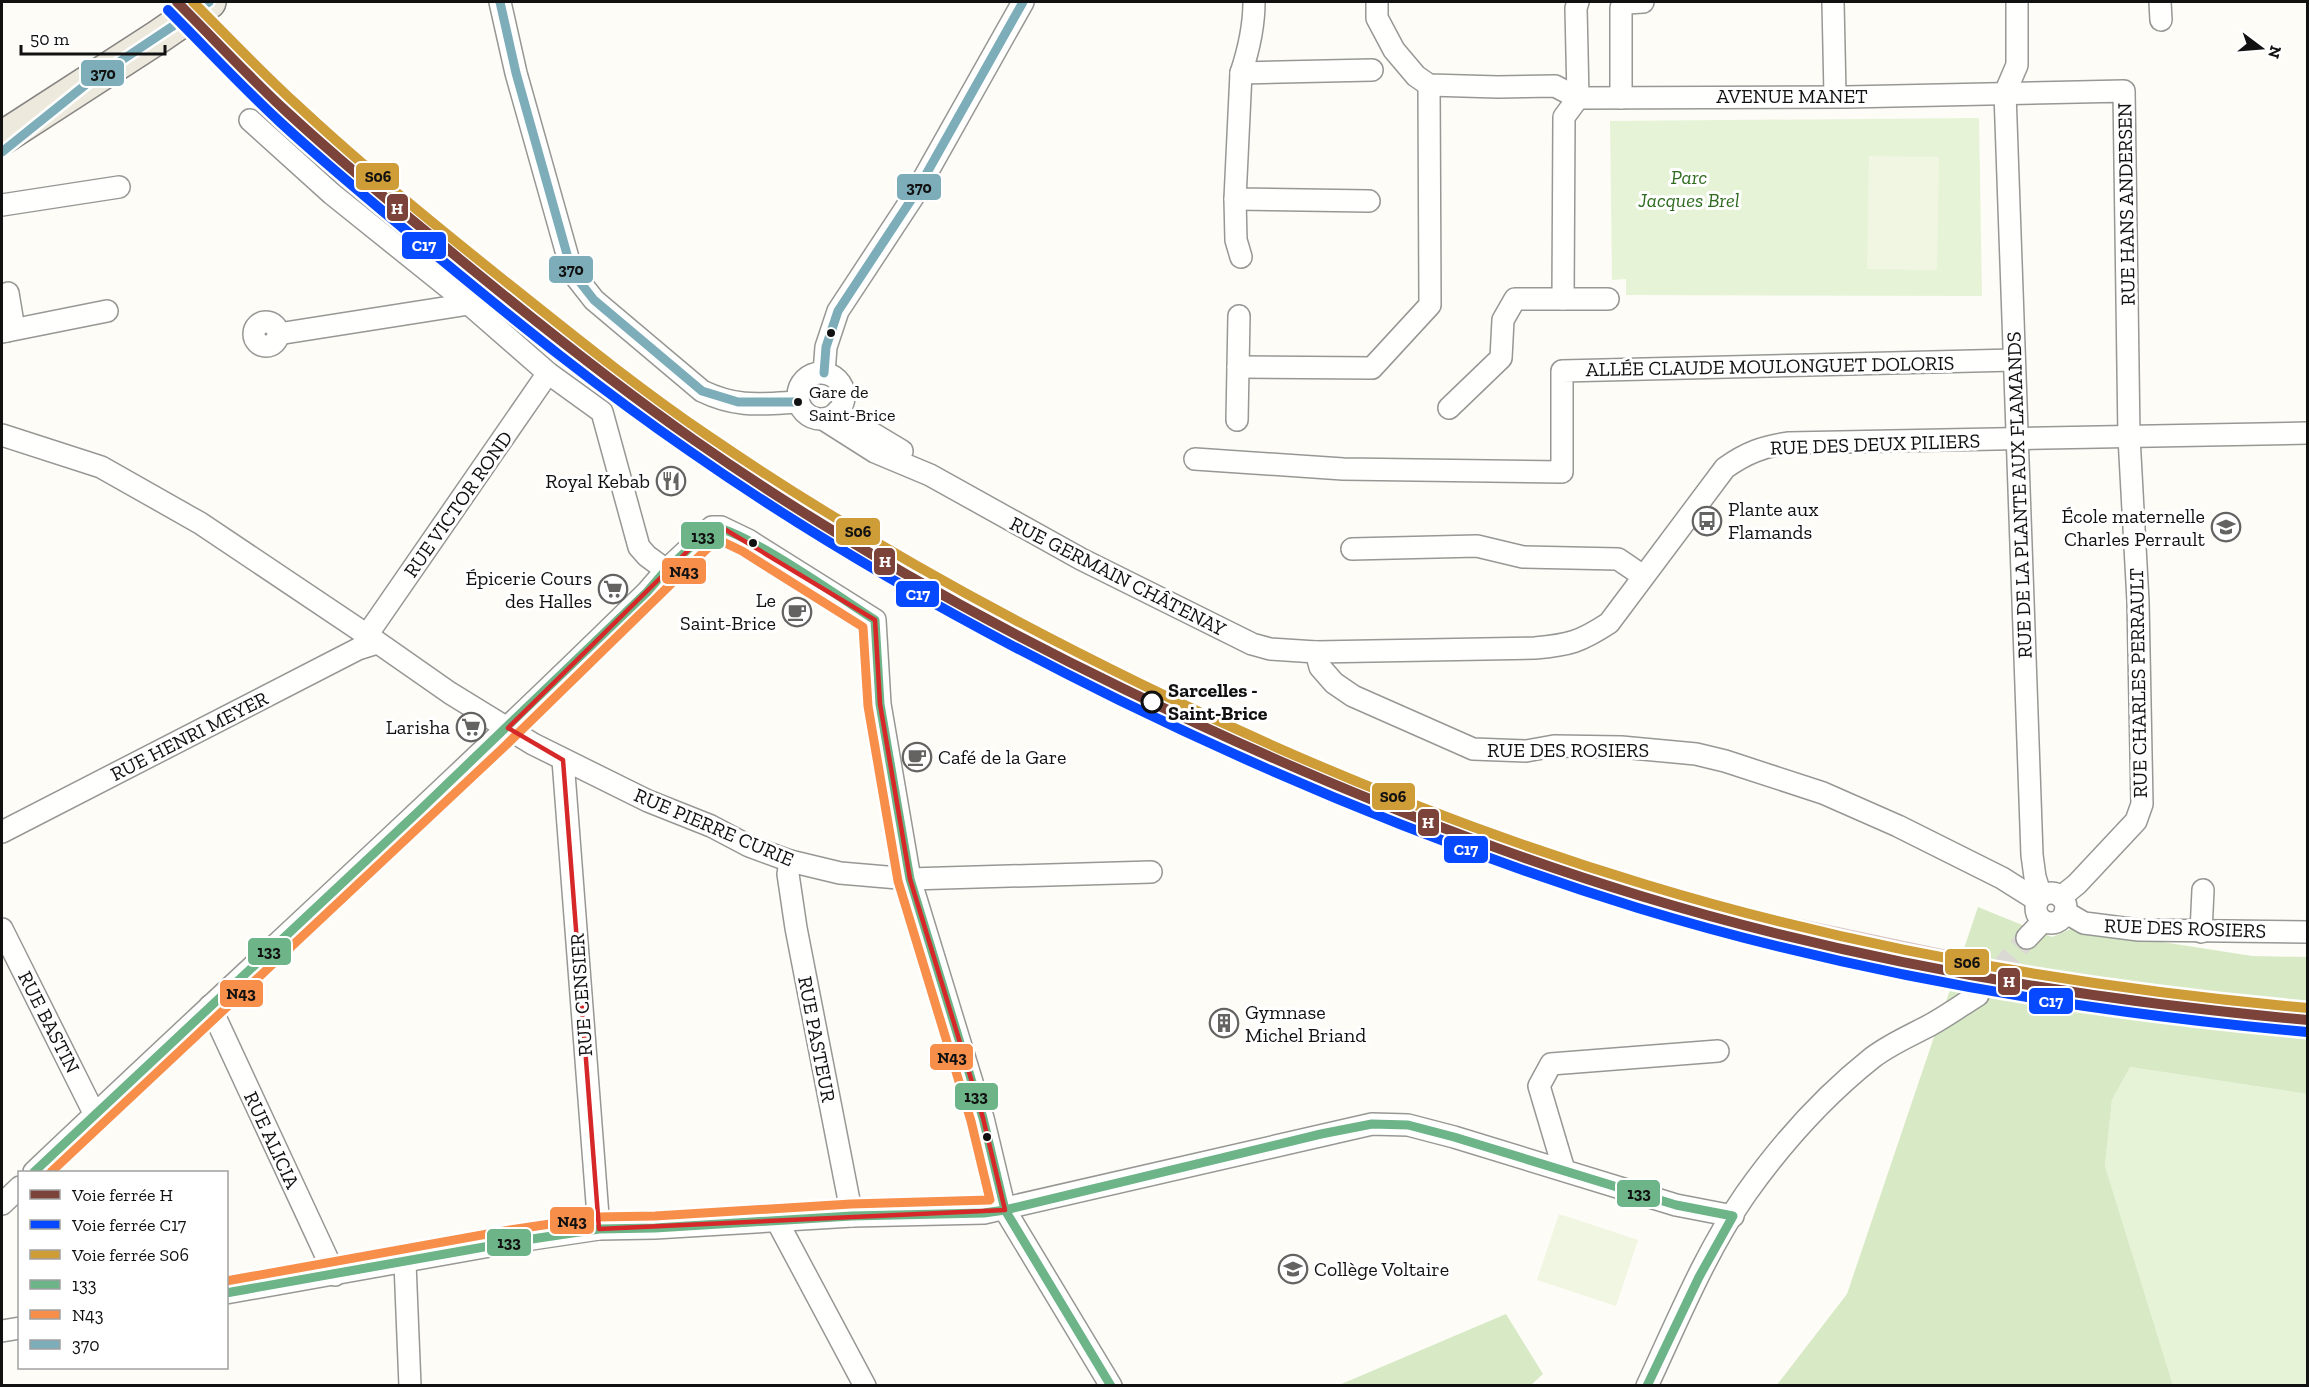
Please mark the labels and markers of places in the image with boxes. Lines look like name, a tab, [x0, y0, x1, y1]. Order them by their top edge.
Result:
unlabelled marker	[825, 327, 837, 339]
place label: Gare de Saint-Brice	[809, 381, 895, 426]
marker: Gare de Saint-Brice	[792, 396, 804, 408]
restaurant icon: Royal Kebab	[655, 465, 687, 497]
place label: Royal Kebab	[545, 469, 650, 493]
place label: Plante aux Flamands	[1728, 497, 1818, 544]
place label: École maternelle Charles Perrault	[2061, 504, 2206, 551]
bus stop icon: Plante aux Flamands	[1691, 505, 1723, 537]
school or university icon: École maternelle Charles Perrault	[2210, 511, 2242, 543]
unlabelled marker	[747, 537, 759, 549]
place label: Épicerie Cours des Halles	[465, 566, 592, 613]
supermarket icon: Épicerie Cours des Halles	[597, 573, 629, 605]
place label: Le Saint-Brice	[680, 588, 776, 635]
cafe icon: Le Saint-Brice	[781, 596, 813, 628]
place label: Sarcelles - Saint-Brice	[1168, 678, 1268, 725]
marker: Sarcelles - Saint-Brice	[1141, 691, 1163, 713]
supermarket icon: Larisha	[455, 711, 487, 743]
place label: Larisha	[386, 715, 450, 739]
cafe icon: Café de la Gare	[901, 741, 933, 773]
place label: Café de la Gare	[938, 745, 1066, 769]
place label: Gymnase Michel Briand	[1245, 1000, 1366, 1047]
building icon: Gymnase Michel Briand	[1208, 1007, 1240, 1039]
unlabelled marker	[981, 1131, 993, 1143]
school or university icon: Collège Voltaire	[1277, 1253, 1309, 1285]
place label: Collège Voltaire	[1314, 1257, 1449, 1281]

